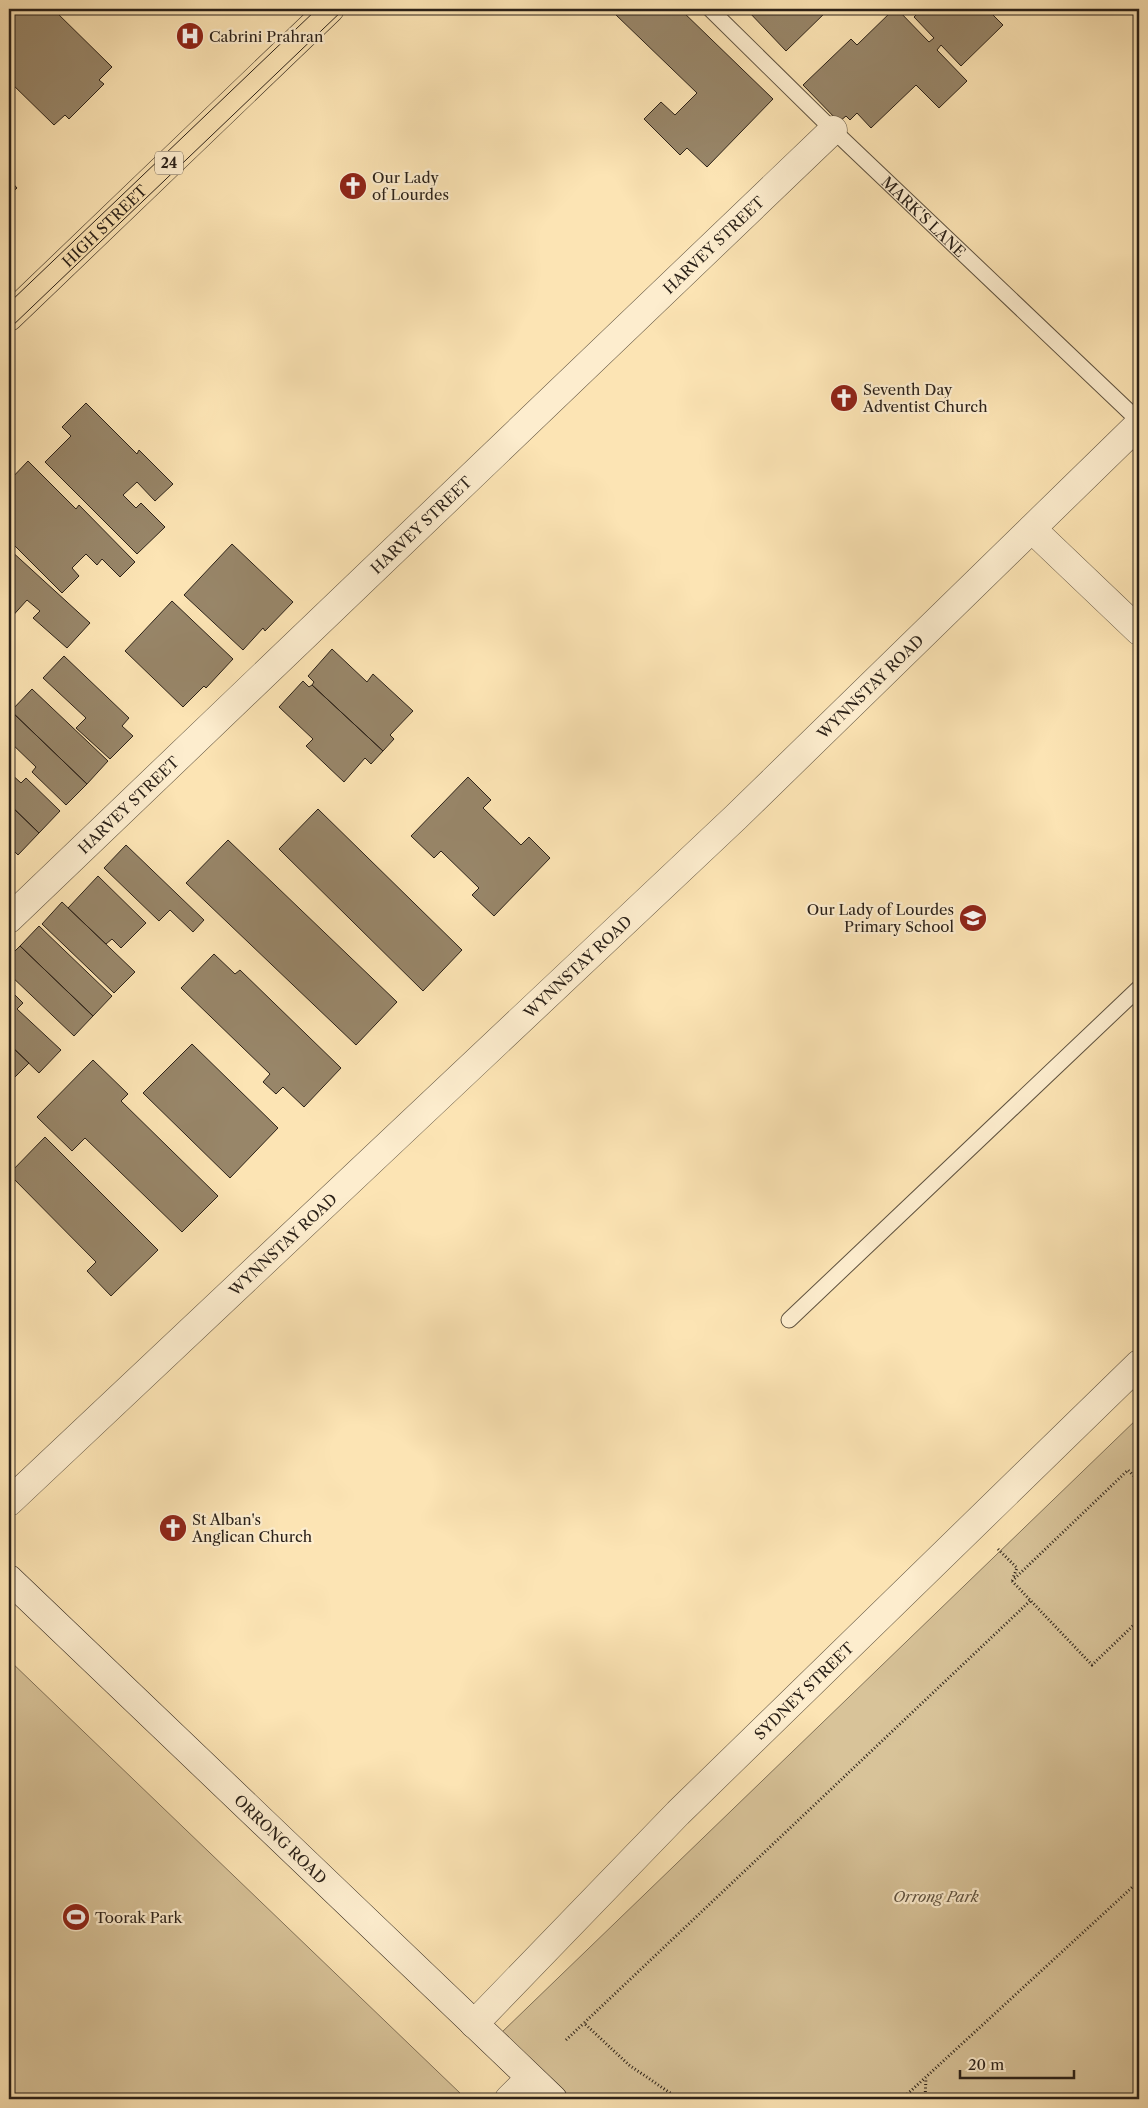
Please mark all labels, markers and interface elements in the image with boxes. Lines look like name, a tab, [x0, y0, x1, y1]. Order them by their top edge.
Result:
hospital icon: Cabrini Prahran	[175, 21, 205, 51]
place label: Cabrini Prahran	[209, 27, 324, 46]
road number: 24	[155, 152, 183, 174]
place label: Our Lady of Lourdes	[372, 168, 449, 204]
church icon: Our Lady of Lourdes	[338, 171, 368, 201]
street label: MARK'S LANE	[878, 172, 970, 261]
street label: HIGH STREET	[58, 180, 151, 271]
street label: HARVEY STREET	[659, 191, 768, 297]
place label: Seventh Day Adventist Church	[862, 380, 988, 416]
church icon: Seventh Day Adventist Church	[829, 383, 859, 413]
street label: HARVEY STREET	[366, 472, 476, 578]
street label: WYNNSTAY ROAD	[812, 630, 927, 743]
street label: HARVEY STREET	[74, 752, 183, 858]
place label: Our Lady of Lourdes Primary School	[807, 900, 955, 936]
school or university icon: Our Lady of Lourdes Primary School	[958, 903, 988, 933]
street label: WYNNSTAY ROAD	[519, 911, 635, 1022]
street label: WYNNSTAY ROAD	[224, 1189, 341, 1300]
place label: St Alban's Anglican Church	[191, 1510, 313, 1546]
church icon: St Alban's Anglican Church	[158, 1513, 188, 1543]
street label: SYDNEY STREET	[750, 1637, 858, 1743]
street label: ORRONG ROAD	[231, 1790, 331, 1887]
park label: Orrong Park	[893, 1887, 979, 1906]
sports icon: Toorak Park	[61, 1902, 91, 1932]
place label: Toorak Park	[95, 1908, 184, 1927]
scale bar	[960, 2048, 1074, 2080]
text: 20 m	[968, 2055, 1004, 2074]

